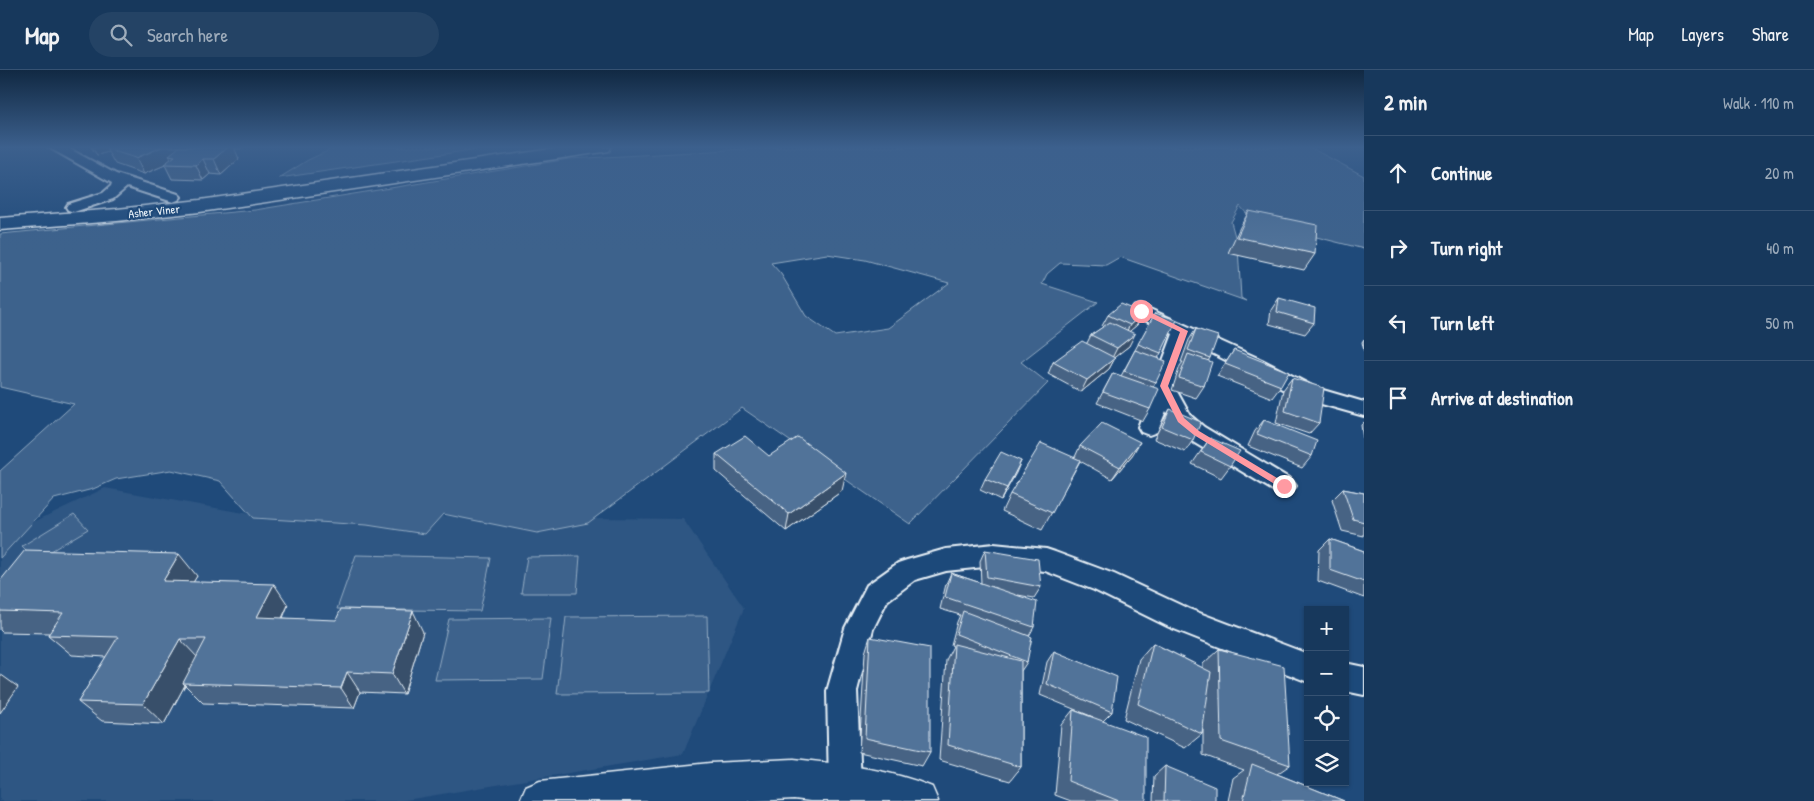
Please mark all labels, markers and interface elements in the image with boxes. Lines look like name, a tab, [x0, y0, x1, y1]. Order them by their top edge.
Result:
search box	[89, 12, 439, 57]
text: Map	[25, 19, 59, 51]
icon: search	[107, 21, 135, 49]
text: Search here	[147, 22, 228, 48]
text: Map	[1628, 22, 1654, 47]
text: Layers	[1682, 22, 1724, 47]
text: Share	[1752, 22, 1789, 47]
text: 2 min	[1384, 88, 1427, 117]
text: Walk · 110 m	[1723, 92, 1794, 114]
icon: ahead	[1384, 159, 1412, 187]
text: Continue	[1431, 160, 1492, 186]
text: 20 m	[1765, 162, 1794, 184]
street label: Asher Viner	[127, 200, 181, 222]
icon: right	[1384, 234, 1412, 262]
text: Turn right	[1431, 235, 1502, 261]
text: 40 m	[1766, 237, 1794, 259]
route start	[1130, 300, 1153, 323]
icon: left	[1384, 309, 1412, 337]
text: Turn left	[1431, 310, 1494, 336]
text: 50 m	[1766, 312, 1794, 334]
icon: arrive	[1384, 384, 1412, 412]
text: Arrive at destination	[1431, 385, 1573, 411]
route end	[1273, 475, 1296, 498]
map controls	[1304, 606, 1349, 786]
button: +	[1304, 606, 1349, 651]
button: −	[1304, 651, 1349, 696]
button: locate	[1304, 696, 1349, 741]
button: layers	[1304, 741, 1349, 786]

